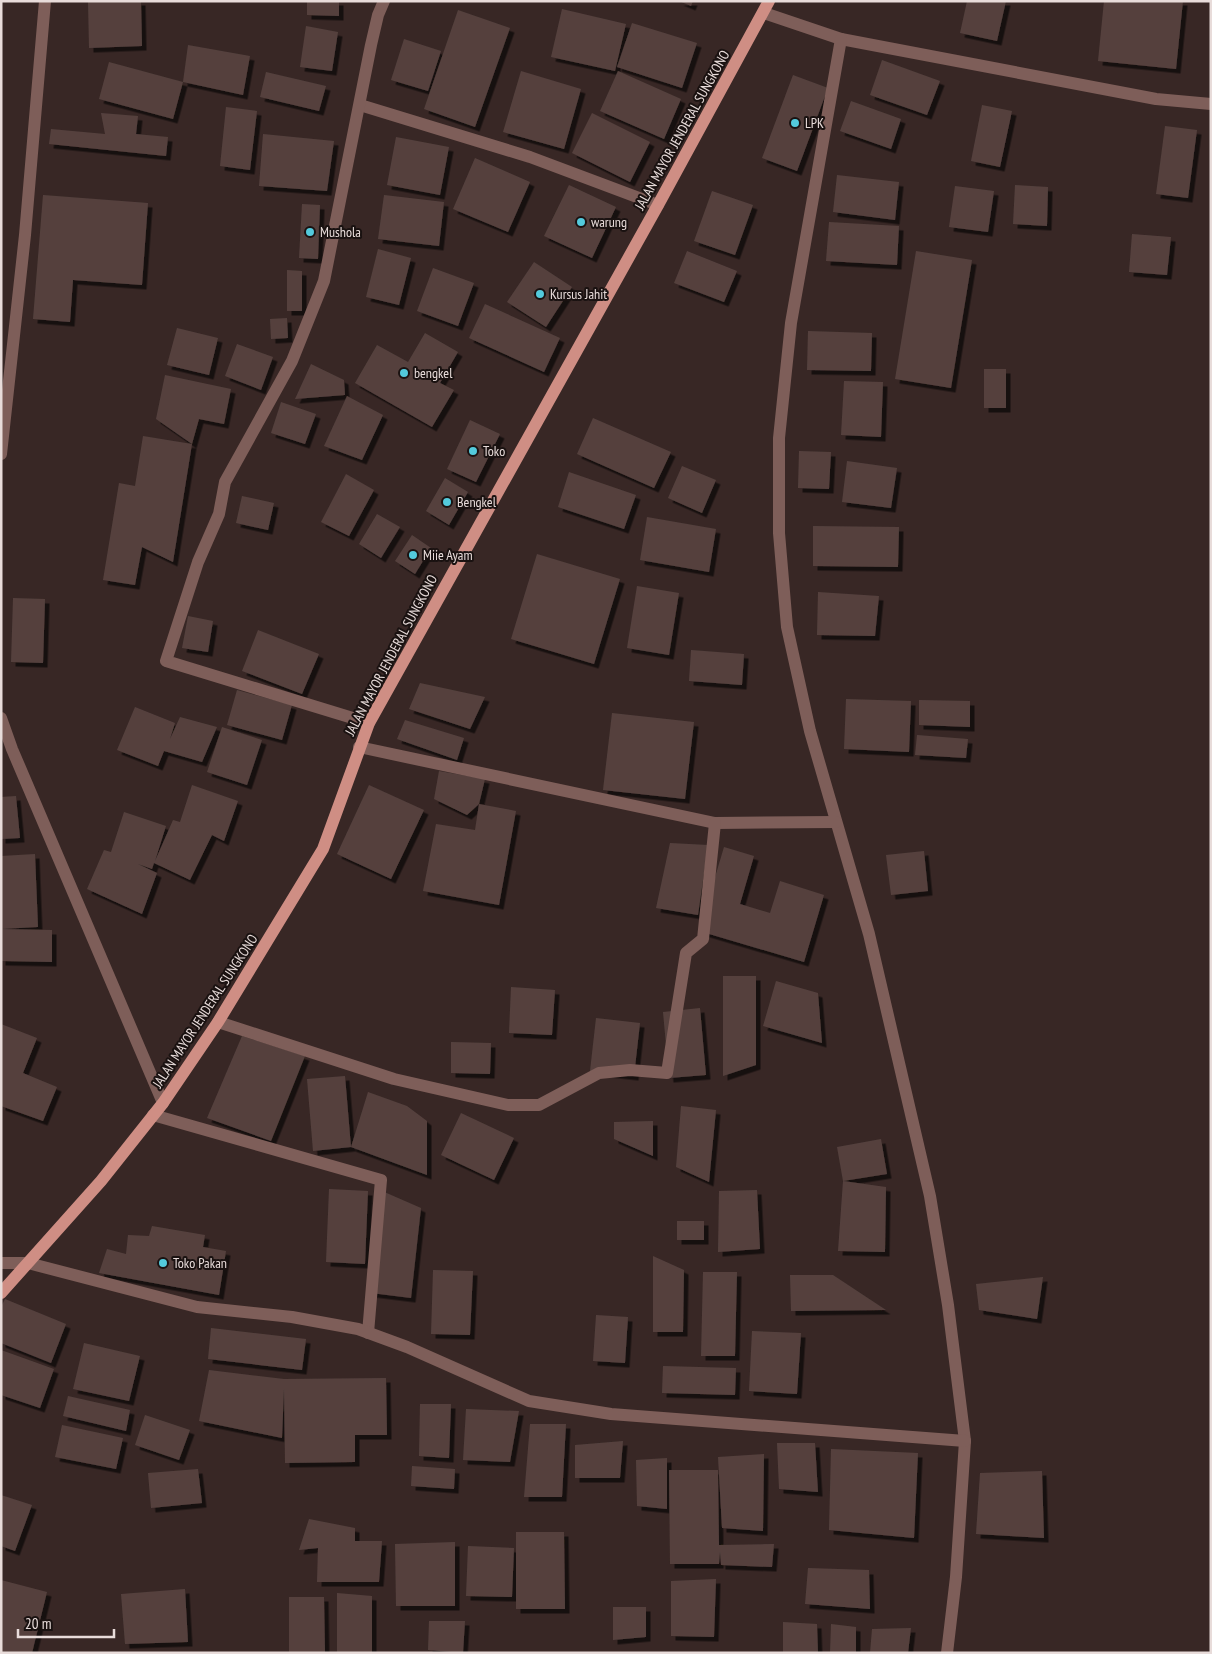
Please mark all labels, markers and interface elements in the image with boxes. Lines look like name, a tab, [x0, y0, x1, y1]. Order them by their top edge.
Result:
street label: JALAN MAYOR JENDERAL SUNGKONO	[630, 47, 734, 214]
place label: LPK	[805, 114, 824, 132]
marker: LPK	[789, 117, 801, 129]
place label: warung	[591, 213, 627, 231]
marker: warung	[575, 216, 587, 228]
place label: Mushola	[320, 223, 361, 241]
marker: Mushola	[304, 226, 316, 238]
place label: Kursus Jahit	[550, 285, 607, 303]
marker: Kursus Jahit	[534, 288, 546, 300]
place label: bengkel	[414, 364, 453, 382]
marker: bengkel	[398, 367, 410, 379]
place label: Toko	[483, 442, 505, 460]
marker: Toko	[467, 445, 479, 457]
place label: Bengkel	[457, 493, 497, 511]
marker: Bengkel	[441, 496, 453, 508]
place label: Miie Ayam	[423, 546, 473, 564]
marker: Miie Ayam	[407, 549, 419, 561]
street label: JALAN MAYOR JENDERAL SUNGKONO	[340, 571, 441, 739]
street label: JALAN MAYOR JENDERAL SUNGKONO	[148, 930, 262, 1092]
place label: Toko Pakan	[173, 1254, 227, 1272]
marker: Toko Pakan	[157, 1257, 169, 1269]
scale bar	[18, 1606, 114, 1638]
text: 20 m	[25, 1614, 51, 1633]

